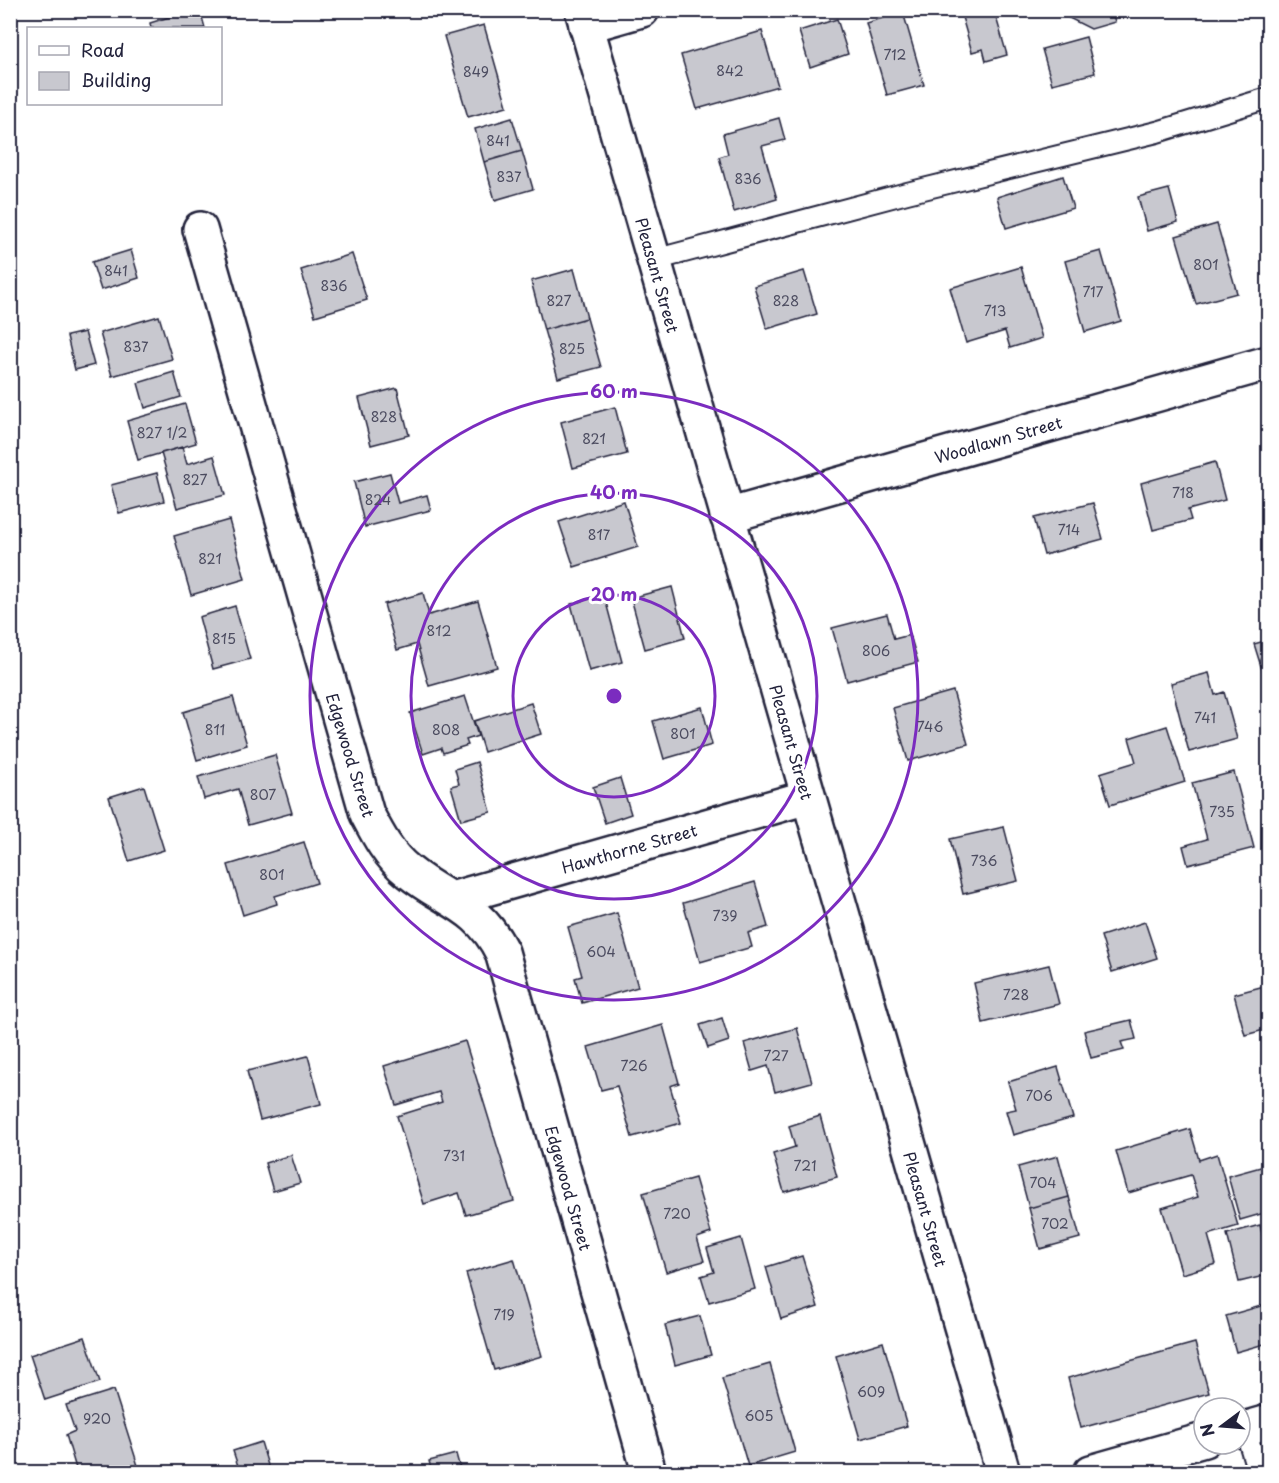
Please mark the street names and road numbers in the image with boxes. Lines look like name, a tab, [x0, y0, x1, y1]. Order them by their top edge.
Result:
street label: Pleasant Street	[630, 215, 686, 336]
street label: Woodlawn Street	[931, 409, 1065, 469]
street label: Pleasant Street	[764, 682, 820, 803]
street label: Edgewood Street	[321, 690, 381, 820]
street label: Hawthorne Street	[558, 817, 700, 879]
street label: Edgewood Street	[540, 1123, 598, 1254]
street label: Pleasant Street	[898, 1149, 954, 1270]

